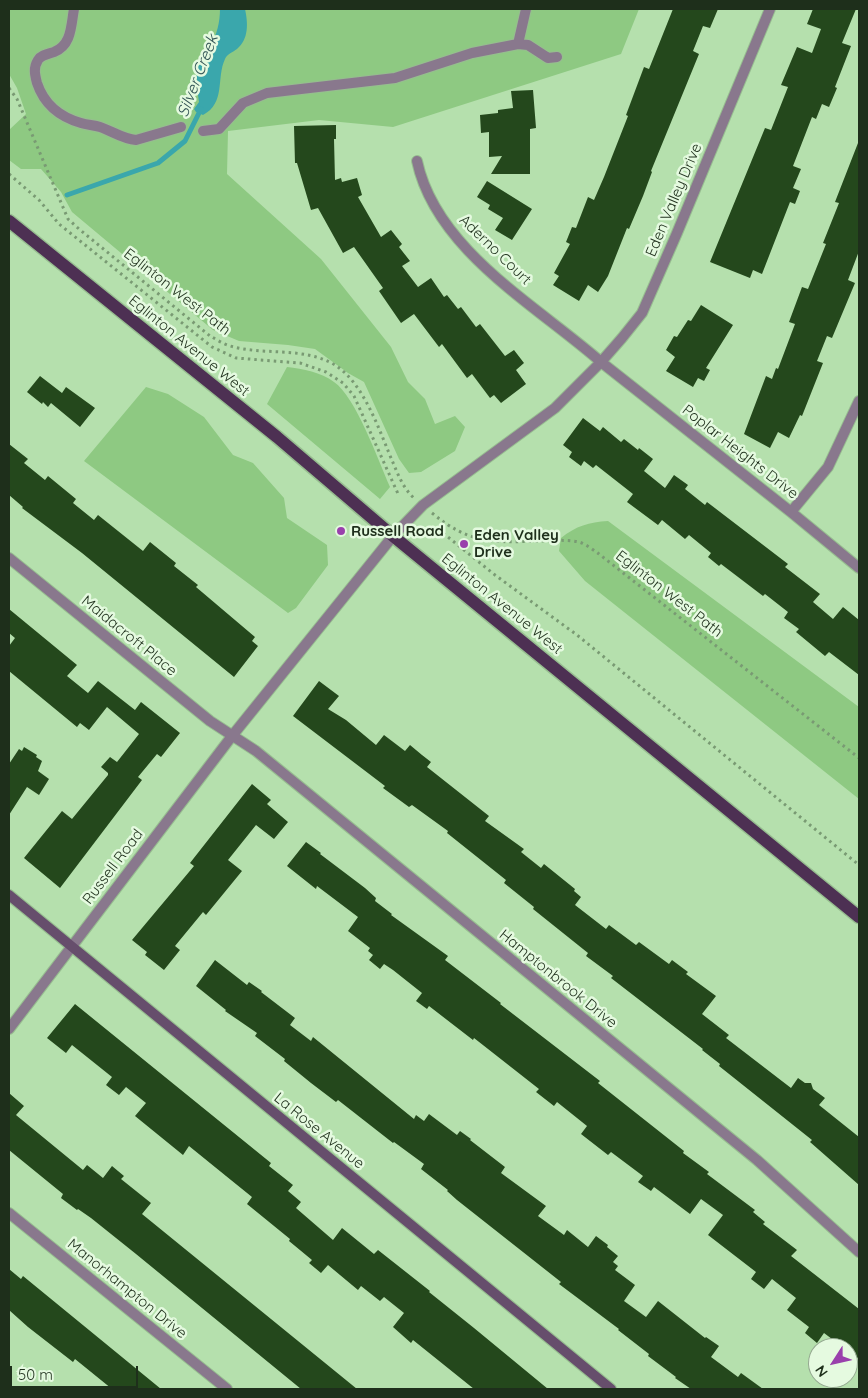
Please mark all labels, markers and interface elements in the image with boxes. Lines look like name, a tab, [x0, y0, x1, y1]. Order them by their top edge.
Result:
water label: Silver Creek	[174, 32, 222, 120]
street label: Eden Valley Drive	[642, 141, 706, 259]
street label: Aderno Court	[455, 211, 535, 289]
street label: Eglinton West Path	[120, 245, 234, 339]
street label: Eglinton Avenue West	[125, 292, 253, 400]
street label: Poplar Heights Drive	[678, 401, 802, 503]
place label: Russell Road	[351, 522, 444, 540]
marker: Russell Road	[335, 525, 347, 537]
place label: Eden Valley Drive	[474, 526, 559, 561]
marker: Eden Valley Drive	[458, 538, 470, 550]
street label: Eglinton West Path	[612, 547, 726, 641]
street label: Eglinton Avenue West	[438, 550, 566, 658]
street label: Maidacroft Place	[78, 592, 180, 680]
street label: Russell Road	[79, 826, 147, 908]
street label: Hamptonbrook Drive	[495, 926, 621, 1032]
street label: La Rose Avenue	[270, 1089, 368, 1173]
street label: Manorhampton Drive	[64, 1235, 190, 1343]
north arrow	[808, 1338, 858, 1388]
scale bar	[12, 1356, 140, 1388]
text: N	[811, 1362, 832, 1380]
text: 50 m	[18, 1365, 53, 1384]

